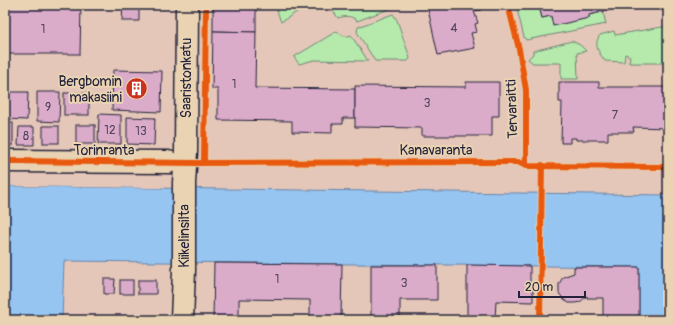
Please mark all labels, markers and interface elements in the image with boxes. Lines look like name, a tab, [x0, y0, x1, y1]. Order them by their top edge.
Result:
house number: 4	[451, 21, 458, 36]
house number: 1	[41, 22, 45, 37]
street label: Saaristonkatu	[178, 38, 195, 118]
place label: Bergbomin makasiini	[58, 73, 123, 106]
building icon: Bergbomin makasiini	[124, 76, 150, 102]
house number: 1	[232, 77, 236, 92]
street label: Tervaraitti	[502, 79, 522, 139]
house number: 3	[424, 96, 431, 111]
house number: 9	[45, 100, 51, 115]
house number: 7	[612, 108, 619, 123]
house number: 12	[104, 123, 116, 138]
house number: 13	[135, 124, 147, 139]
house number: 8	[23, 129, 29, 144]
street label: Torinranta	[74, 142, 134, 159]
street label: Kanavaranta	[400, 142, 472, 159]
street label: Kiikelinsilta	[176, 204, 193, 268]
house number: 1	[275, 272, 279, 287]
scale bar	[519, 273, 585, 299]
house number: 3	[401, 276, 408, 291]
text: 20 m	[525, 280, 554, 295]

